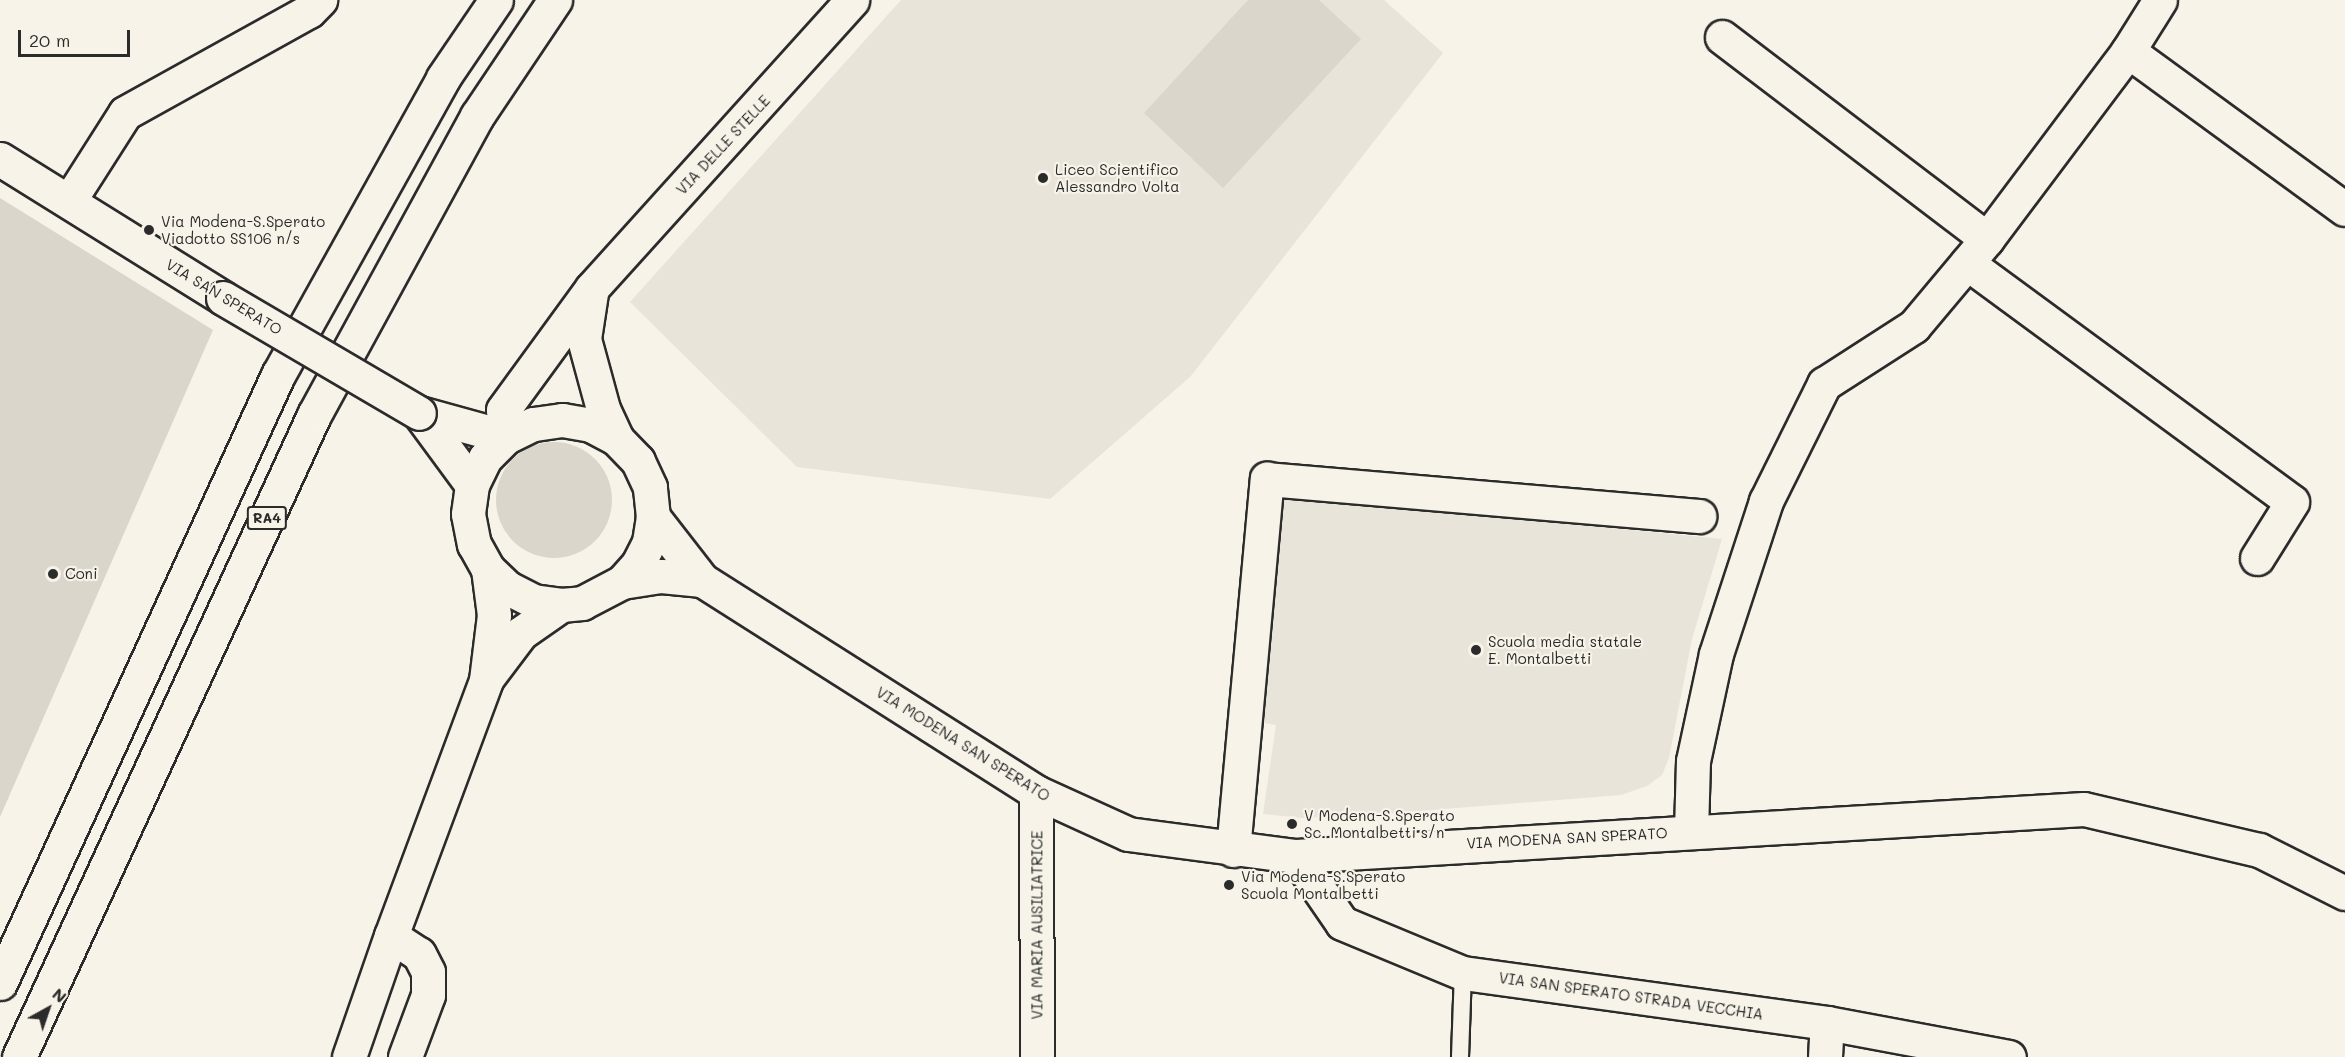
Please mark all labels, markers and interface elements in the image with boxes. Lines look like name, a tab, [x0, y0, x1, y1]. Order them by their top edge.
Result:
scale bar	[21, 18, 134, 56]
text: 20 m	[29, 28, 70, 52]
street label: VIA DELLE STELLE	[672, 92, 774, 198]
place label: Liceo Scientifico Alessandro Volta	[1055, 160, 1180, 195]
marker: Liceo Scientifico Alessandro Volta	[1036, 171, 1050, 185]
place label: Via Modena-S.Sperato Viadotto SS106 n/s	[161, 212, 325, 247]
marker: Via Modena-S.Sperato Viadotto SS106 n/s	[142, 223, 156, 237]
street label: VIA SAN SPERATO	[163, 255, 285, 339]
road number: RA4	[246, 507, 288, 529]
place label: Coni	[65, 565, 98, 583]
marker: Coni	[46, 567, 60, 581]
place label: Scuola media statale E. Montalbetti	[1488, 632, 1642, 667]
marker: Scuola media statale E. Montalbetti	[1469, 643, 1483, 657]
street label: VIA MODENA SAN SPERATO	[873, 683, 1053, 805]
place label: V Modena-S.Sperato Sc. Montalbetti s/n	[1304, 806, 1454, 841]
marker: V Modena-S.Sperato Sc. Montalbetti s/n	[1285, 817, 1299, 831]
street label: VIA MODENA SAN SPERATO	[1466, 824, 1668, 852]
street label: VIA MARIA AUSILIATRICE	[1028, 830, 1046, 1020]
place label: Via Modena-S.Sperato Scuola Montalbetti	[1241, 867, 1405, 902]
marker: Via Modena-S.Sperato Scuola Montalbetti	[1222, 878, 1236, 892]
street label: VIA SAN SPERATO STRADA VECCHIA	[1498, 969, 1764, 1023]
north arrow	[18, 979, 78, 1039]
text: N	[48, 983, 71, 1007]

